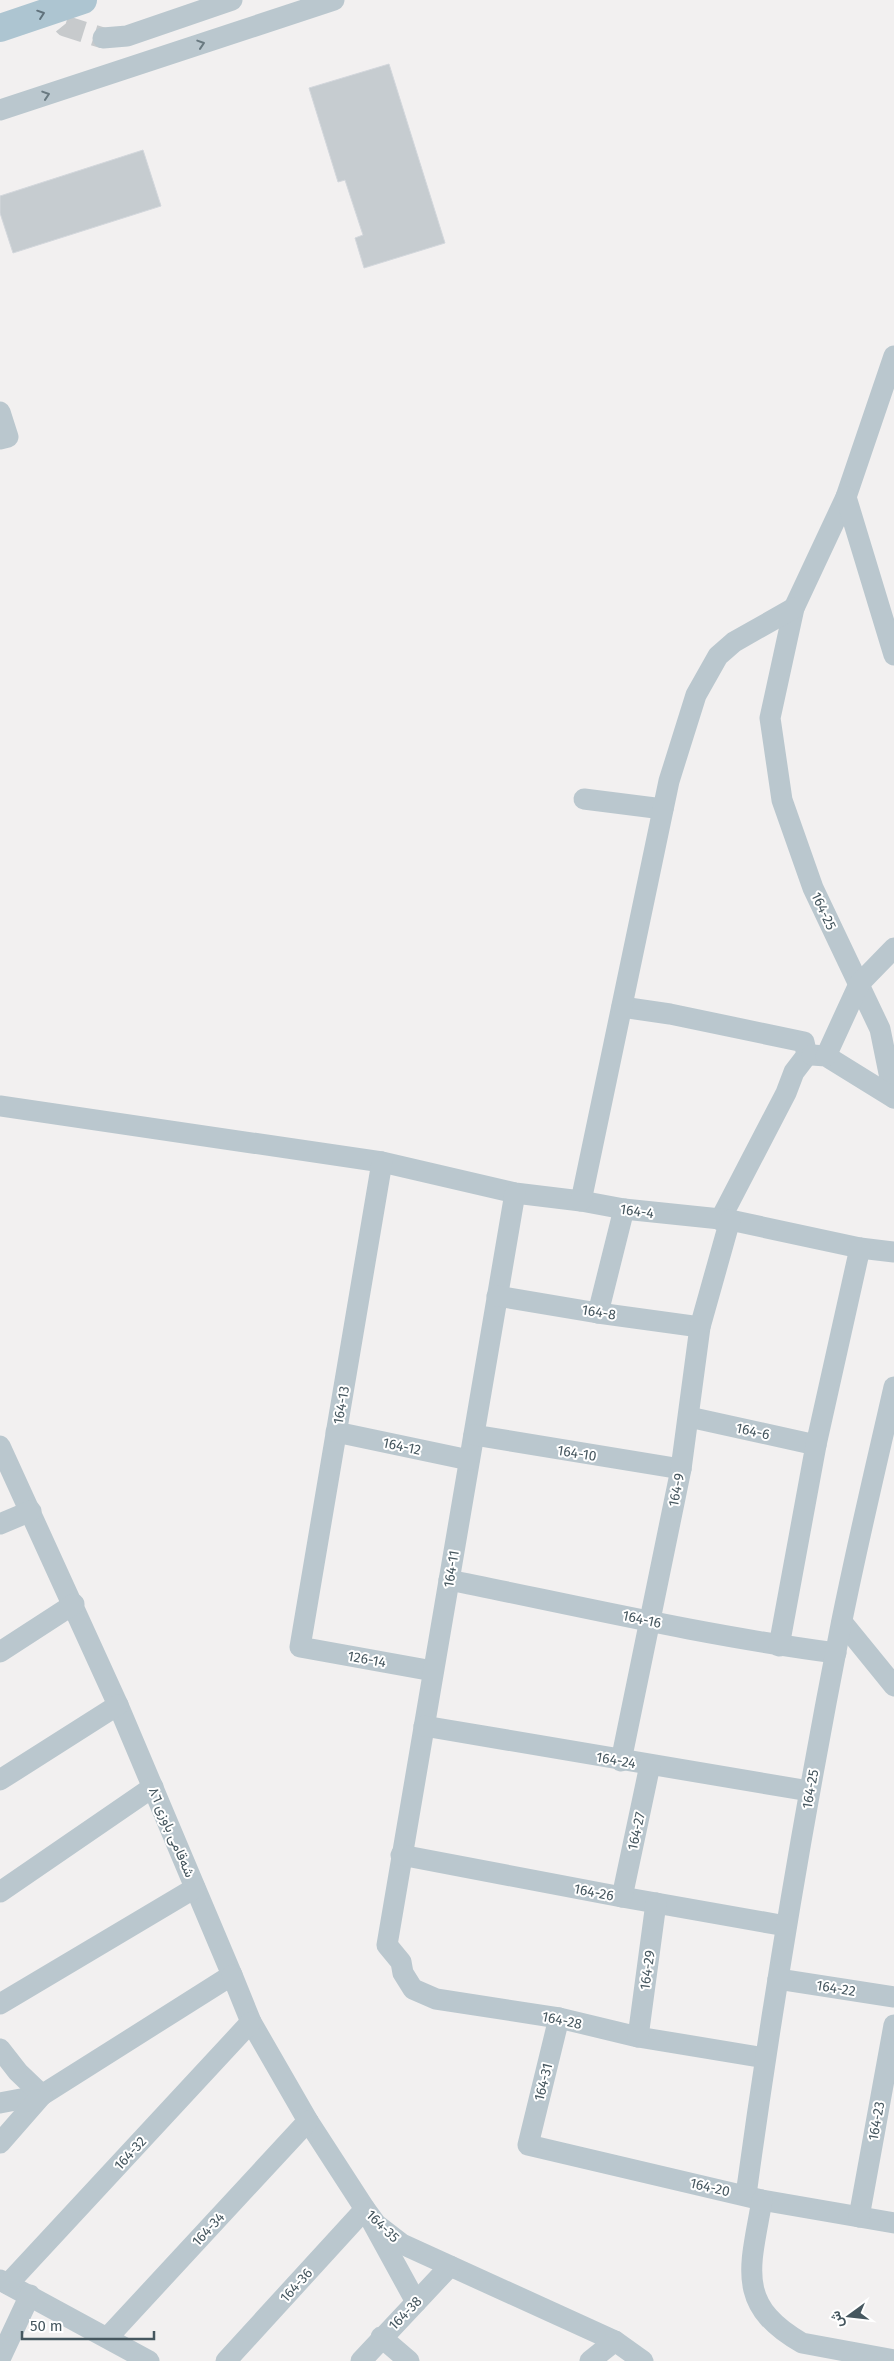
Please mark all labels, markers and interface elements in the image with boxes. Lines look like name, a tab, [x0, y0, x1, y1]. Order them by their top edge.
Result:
one-way arrow	[37, 10, 45, 20]
one-way arrow	[196, 40, 204, 50]
one-way arrow	[42, 91, 50, 101]
street label: 164-25	[807, 890, 840, 933]
street label: 164-4	[619, 1201, 655, 1222]
street label: 164-8	[581, 1301, 617, 1324]
street label: 164-13	[330, 1385, 353, 1426]
street label: 164-6	[734, 1420, 771, 1443]
street label: 164-12	[381, 1434, 423, 1459]
street label: 164-10	[556, 1442, 598, 1465]
street label: 164-9	[665, 1472, 688, 1508]
street label: 164-11	[440, 1549, 463, 1589]
street label: 164-16	[621, 1607, 663, 1632]
street label: 126-14	[346, 1648, 388, 1671]
street label: 164-24	[595, 1749, 638, 1772]
street label: 164-25	[799, 1768, 822, 1810]
street label: شەقامی باوزی ٨٦	[145, 1785, 198, 1880]
street label: 164-27	[624, 1810, 649, 1852]
street label: 164-26	[573, 1880, 615, 1905]
street label: 164-29	[636, 1949, 659, 1991]
street label: 164-22	[815, 1977, 857, 2000]
street label: 164-28	[540, 2008, 584, 2033]
street label: 164-31	[531, 2061, 556, 2103]
street label: 164-23	[865, 2100, 888, 2142]
street label: 164-32	[111, 2133, 150, 2174]
street label: 164-20	[688, 2175, 732, 2200]
street label: 164-35	[362, 2206, 403, 2246]
street label: 164-34	[188, 2208, 229, 2250]
street label: 164-36	[277, 2265, 316, 2306]
north arrow	[824, 2291, 874, 2341]
street label: 164-38	[385, 2293, 426, 2334]
scale bar	[22, 2308, 155, 2340]
text: ش	[826, 2309, 847, 2330]
text: 50 m	[30, 2317, 63, 2335]

